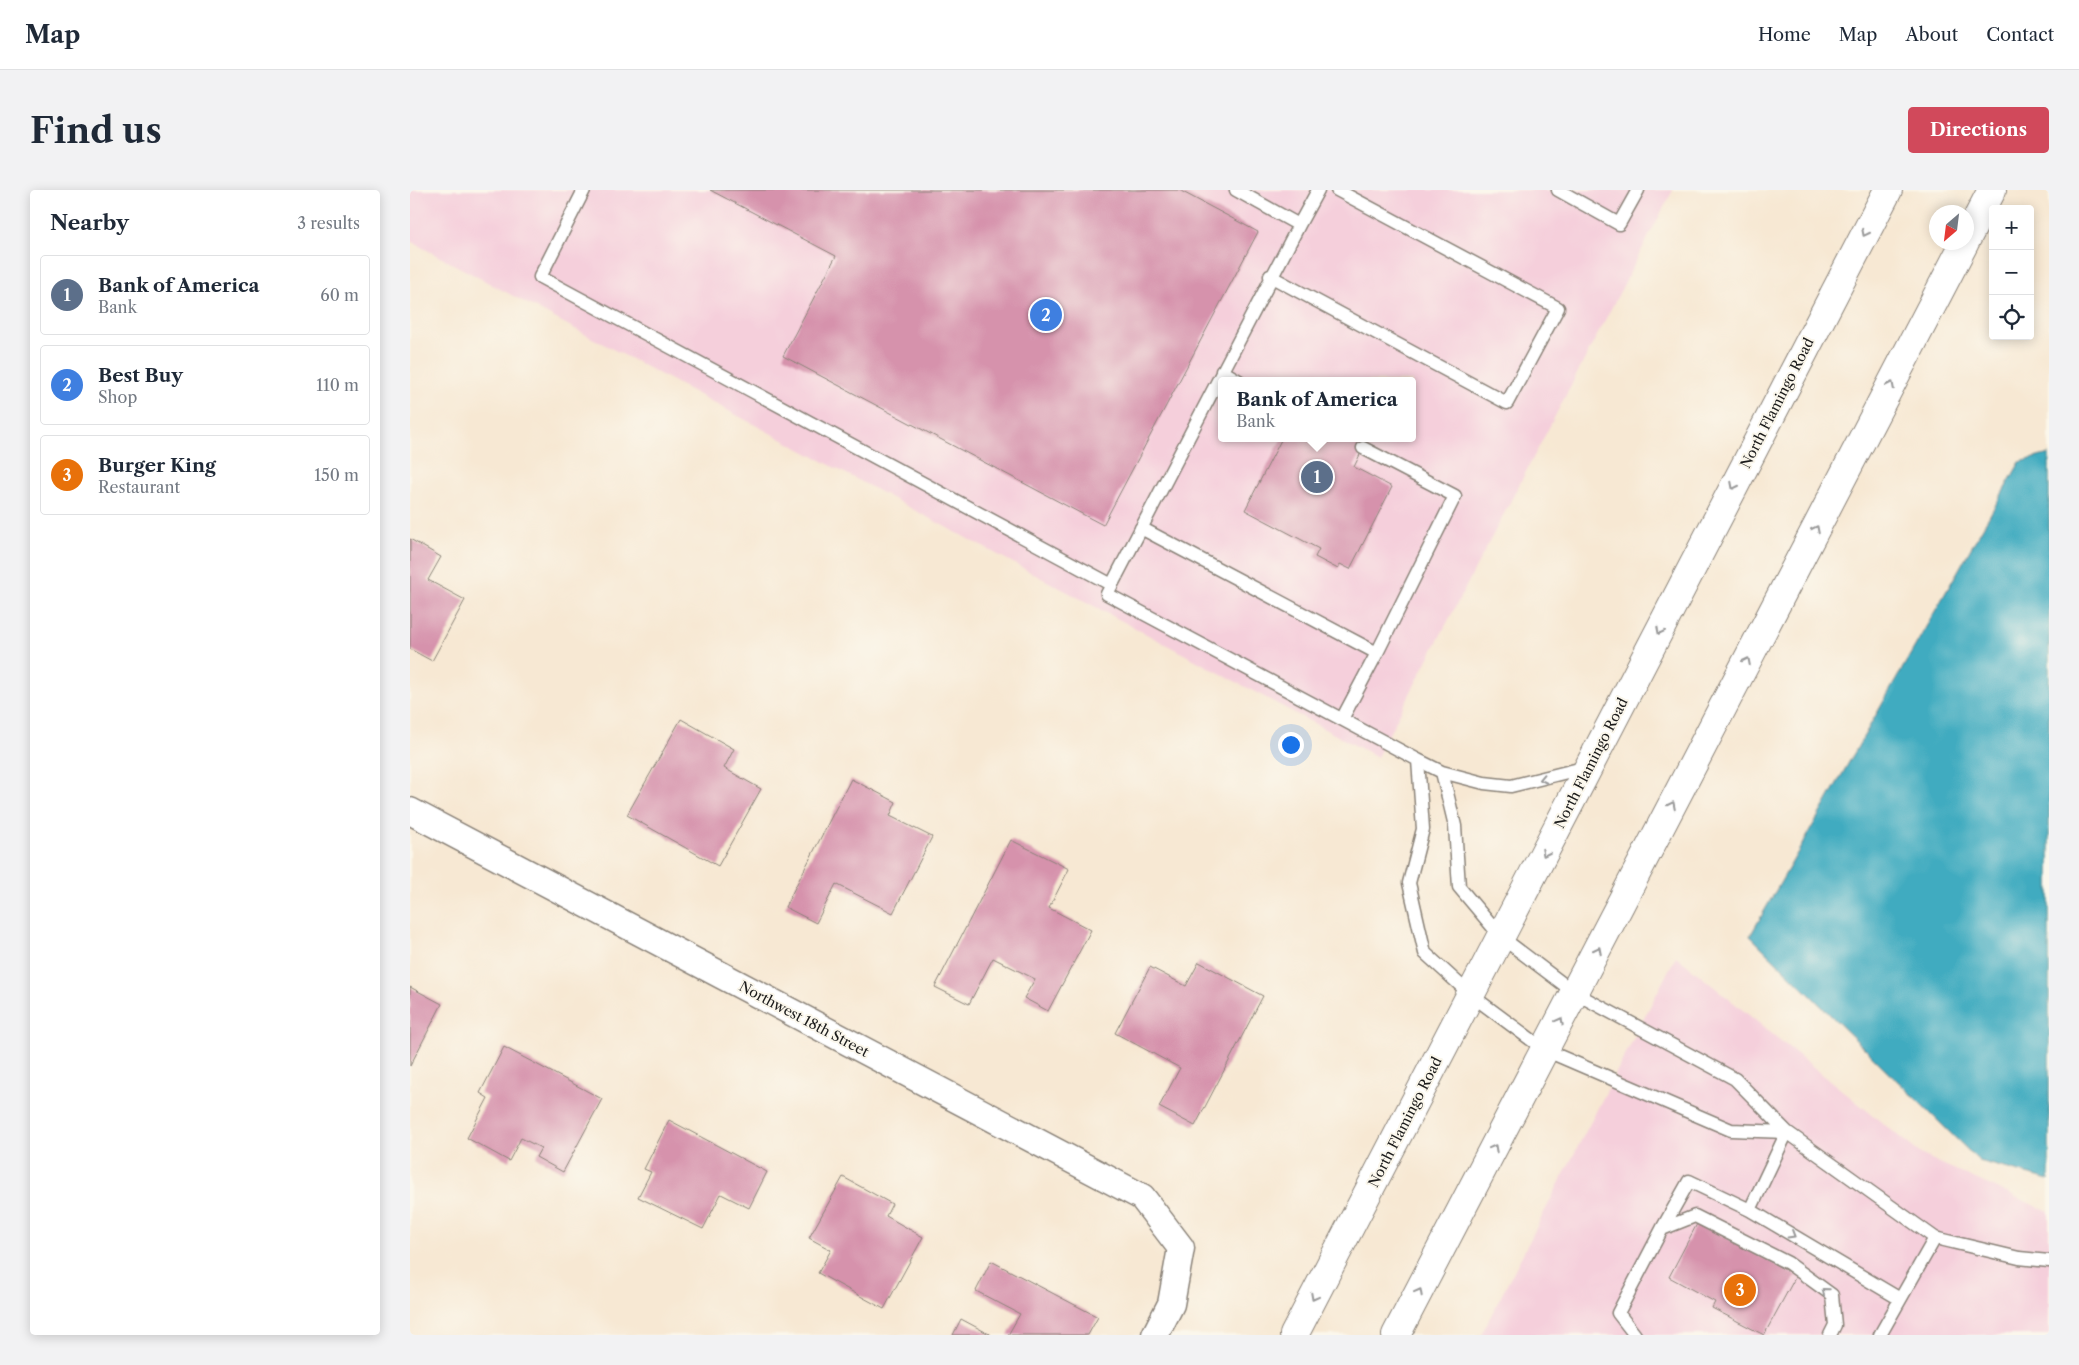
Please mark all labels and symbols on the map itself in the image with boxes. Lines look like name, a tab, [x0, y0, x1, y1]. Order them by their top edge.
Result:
north arrow	[1929, 205, 1974, 250]
one-way arrow	[1861, 228, 1871, 237]
pin: 2	[1030, 296, 1062, 334]
street label: North Flamingo Road	[1736, 334, 1818, 471]
one-way arrow	[1885, 381, 1895, 390]
pin: 1	[1301, 458, 1333, 496]
one-way arrow	[1730, 481, 1740, 490]
one-way arrow	[1810, 526, 1820, 535]
one-way arrow	[1656, 626, 1666, 635]
one-way arrow	[1741, 657, 1751, 666]
street label: North Flamingo Road	[1550, 694, 1632, 831]
your location	[1278, 732, 1304, 758]
one-way arrow	[1538, 773, 1547, 784]
one-way arrow	[1666, 802, 1676, 811]
one-way arrow	[1541, 848, 1551, 857]
one-way arrow	[1592, 946, 1602, 955]
street label: Northwest 18th Street	[736, 977, 872, 1061]
one-way arrow	[1554, 1018, 1564, 1027]
street label: North Flamingo Road	[1364, 1053, 1446, 1190]
one-way arrow	[1488, 1144, 1498, 1153]
one-way arrow	[1786, 1228, 1795, 1238]
pin: 3	[1724, 1271, 1756, 1309]
one-way arrow	[1413, 1288, 1423, 1297]
one-way arrow	[1822, 1288, 1831, 1297]
one-way arrow	[1310, 1292, 1320, 1301]

